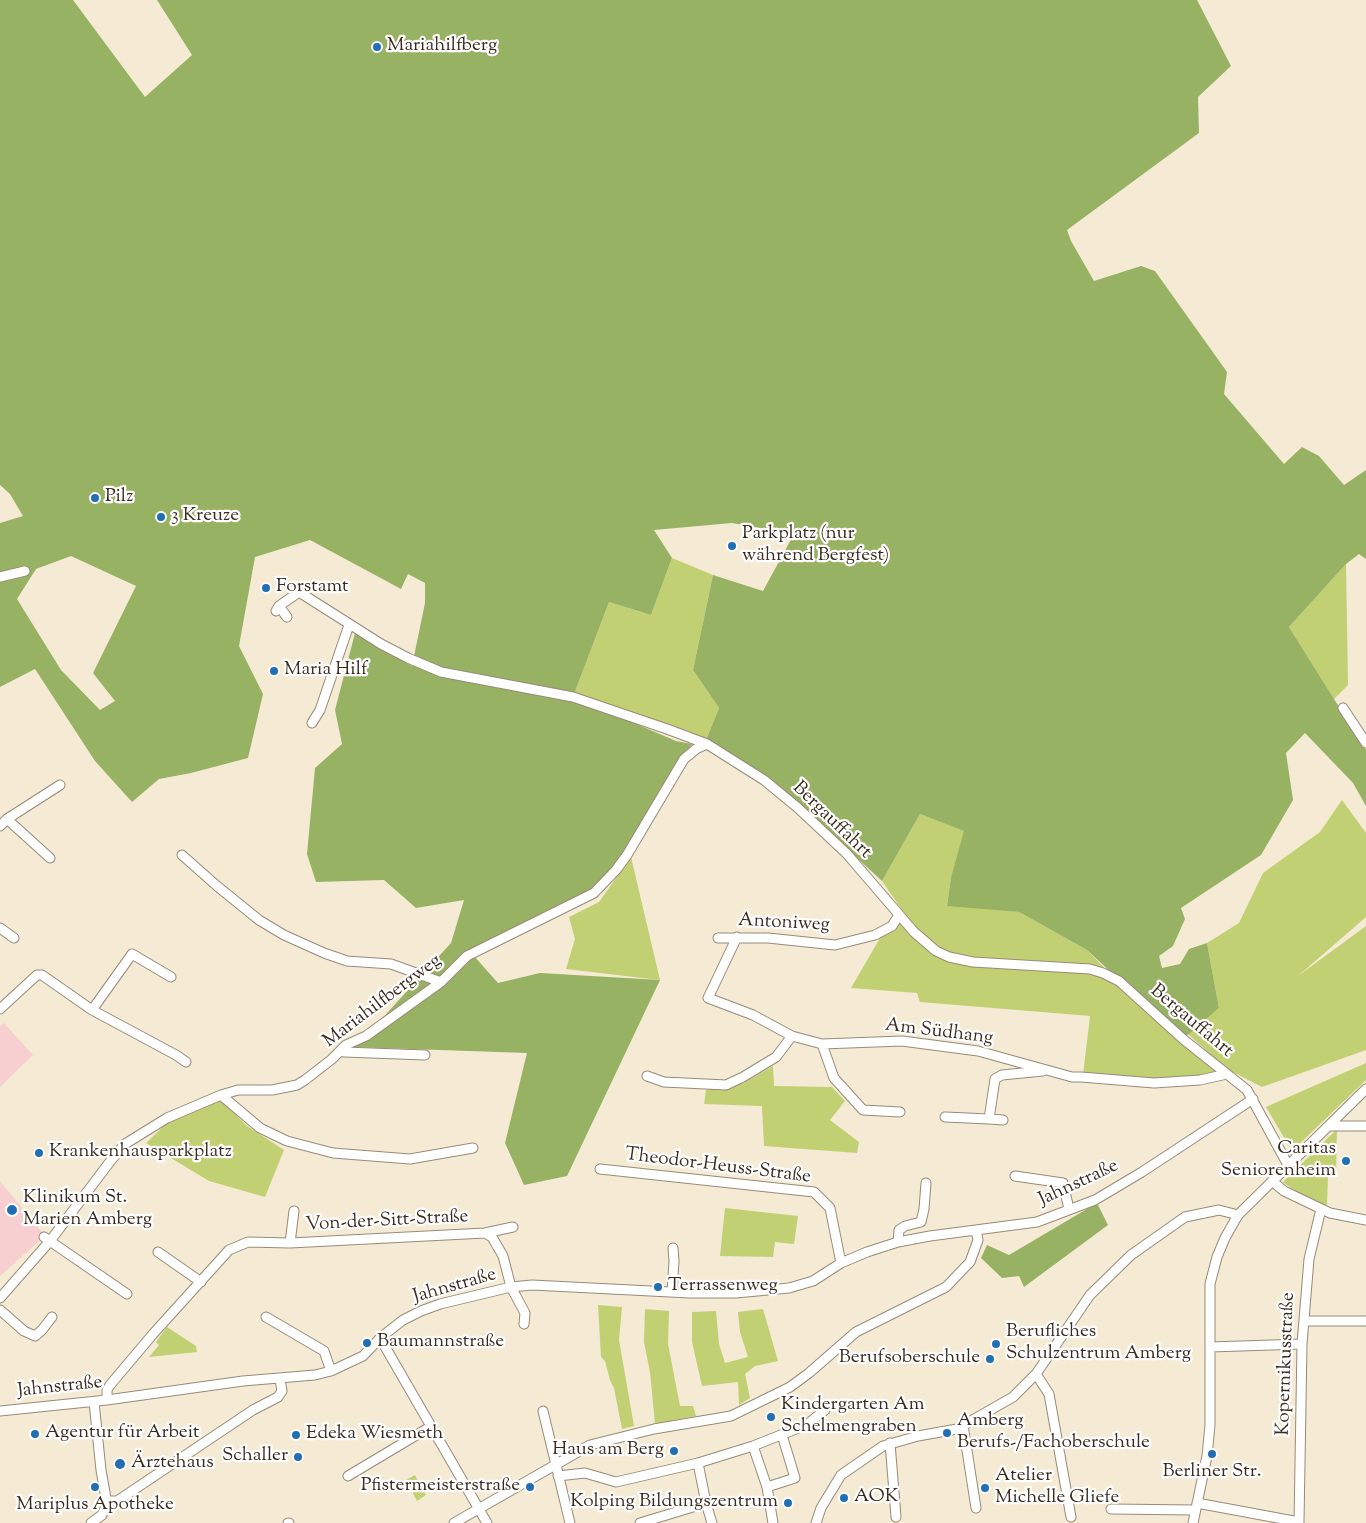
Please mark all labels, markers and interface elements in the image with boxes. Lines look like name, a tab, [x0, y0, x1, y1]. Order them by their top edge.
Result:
place label: Mariahilfberg	[387, 36, 497, 58]
marker: Mariahilfberg	[371, 41, 383, 53]
place label: Pilz	[105, 487, 133, 509]
marker: Pilz	[89, 492, 101, 504]
place label: 3 Kreuze	[171, 506, 239, 528]
marker: 3 Kreuze	[155, 511, 167, 523]
place label: Parkplatz (nur während Bergfest)	[742, 524, 889, 568]
marker: Parkplatz (nur während Bergfest)	[726, 540, 738, 552]
place label: Forstamt	[276, 577, 349, 599]
marker: Forstamt	[260, 582, 272, 594]
place label: Maria Hilf	[284, 660, 368, 682]
marker: Maria Hilf	[268, 665, 280, 677]
street label: Bergauffahrt	[787, 778, 875, 864]
street label: Antoniweg	[738, 910, 830, 938]
street label: Mariahilfbergweg	[319, 950, 447, 1054]
street label: Bergauffahrt	[1145, 981, 1237, 1063]
street label: Am Südhang	[884, 1015, 994, 1051]
place label: Caritas Seniorenheim	[1221, 1139, 1336, 1183]
place label: Krankenhausparkplatz	[49, 1142, 232, 1164]
street label: Theodor-Heuss-Straße	[624, 1144, 812, 1190]
marker: Krankenhausparkplatz	[33, 1147, 45, 1159]
marker: Caritas Seniorenheim	[1340, 1155, 1352, 1167]
street label: Jahnstraße	[1035, 1156, 1123, 1212]
place label: Klinikum St. Marien Amberg	[23, 1188, 152, 1232]
marker: Klinikum St. Marien Amberg	[5, 1203, 19, 1217]
street label: Von-der-Sitt-Straße	[305, 1206, 469, 1238]
street label: Jahnstraße	[411, 1264, 499, 1310]
place label: Terrassenweg	[668, 1276, 778, 1298]
marker: Terrassenweg	[652, 1281, 664, 1293]
street label: Kopernikusstraße	[1273, 1292, 1301, 1436]
place label: Berufliches Schulzentrum Amberg	[1006, 1322, 1191, 1366]
place label: Baumannstraße	[377, 1332, 504, 1354]
marker: Baumannstraße	[361, 1337, 373, 1349]
marker: Berufliches Schulzentrum Amberg	[990, 1338, 1002, 1350]
place label: Berufsoberschule	[839, 1348, 980, 1370]
marker: Berufsoberschule	[984, 1353, 996, 1365]
street label: Jahnstraße	[16, 1372, 104, 1404]
place label: Kindergarten Am Schelmengraben	[781, 1395, 924, 1439]
marker: Kindergarten Am Schelmengraben	[765, 1411, 777, 1423]
place label: Amberg Berufs-/Fachoberschule	[957, 1411, 1150, 1455]
place label: Agentur für Arbeit	[45, 1423, 199, 1445]
place label: Edeka Wiesmeth	[306, 1424, 443, 1446]
marker: Amberg Berufs-/Fachoberschule	[941, 1427, 953, 1439]
marker: Agentur für Arbeit	[29, 1428, 41, 1440]
marker: Edeka Wiesmeth	[290, 1429, 302, 1441]
place label: Haus am Berg	[552, 1440, 664, 1462]
marker: Haus am Berg	[668, 1445, 680, 1457]
place label: Schaller	[222, 1446, 288, 1468]
marker: Berliner Str.	[1206, 1448, 1218, 1460]
marker: Schaller	[292, 1451, 304, 1463]
place label: Ärztehaus	[131, 1453, 214, 1475]
marker: Ärztehaus	[113, 1457, 127, 1471]
place label: Berliner Str.	[1162, 1462, 1262, 1484]
place label: Atelier Michelle Gliefe	[995, 1466, 1119, 1510]
place label: Pfistermeisterstraße	[361, 1476, 520, 1498]
marker: Mariplus Apotheke	[89, 1481, 101, 1493]
marker: Pfistermeisterstraße	[524, 1481, 536, 1493]
marker: Atelier Michelle Gliefe	[979, 1482, 991, 1494]
place label: AOK	[854, 1487, 898, 1509]
place label: Kolping Bildungszentrum	[570, 1492, 778, 1514]
marker: AOK	[838, 1492, 850, 1504]
place label: Mariplus Apotheke	[16, 1495, 174, 1517]
marker: Kolping Bildungszentrum	[782, 1497, 794, 1509]

